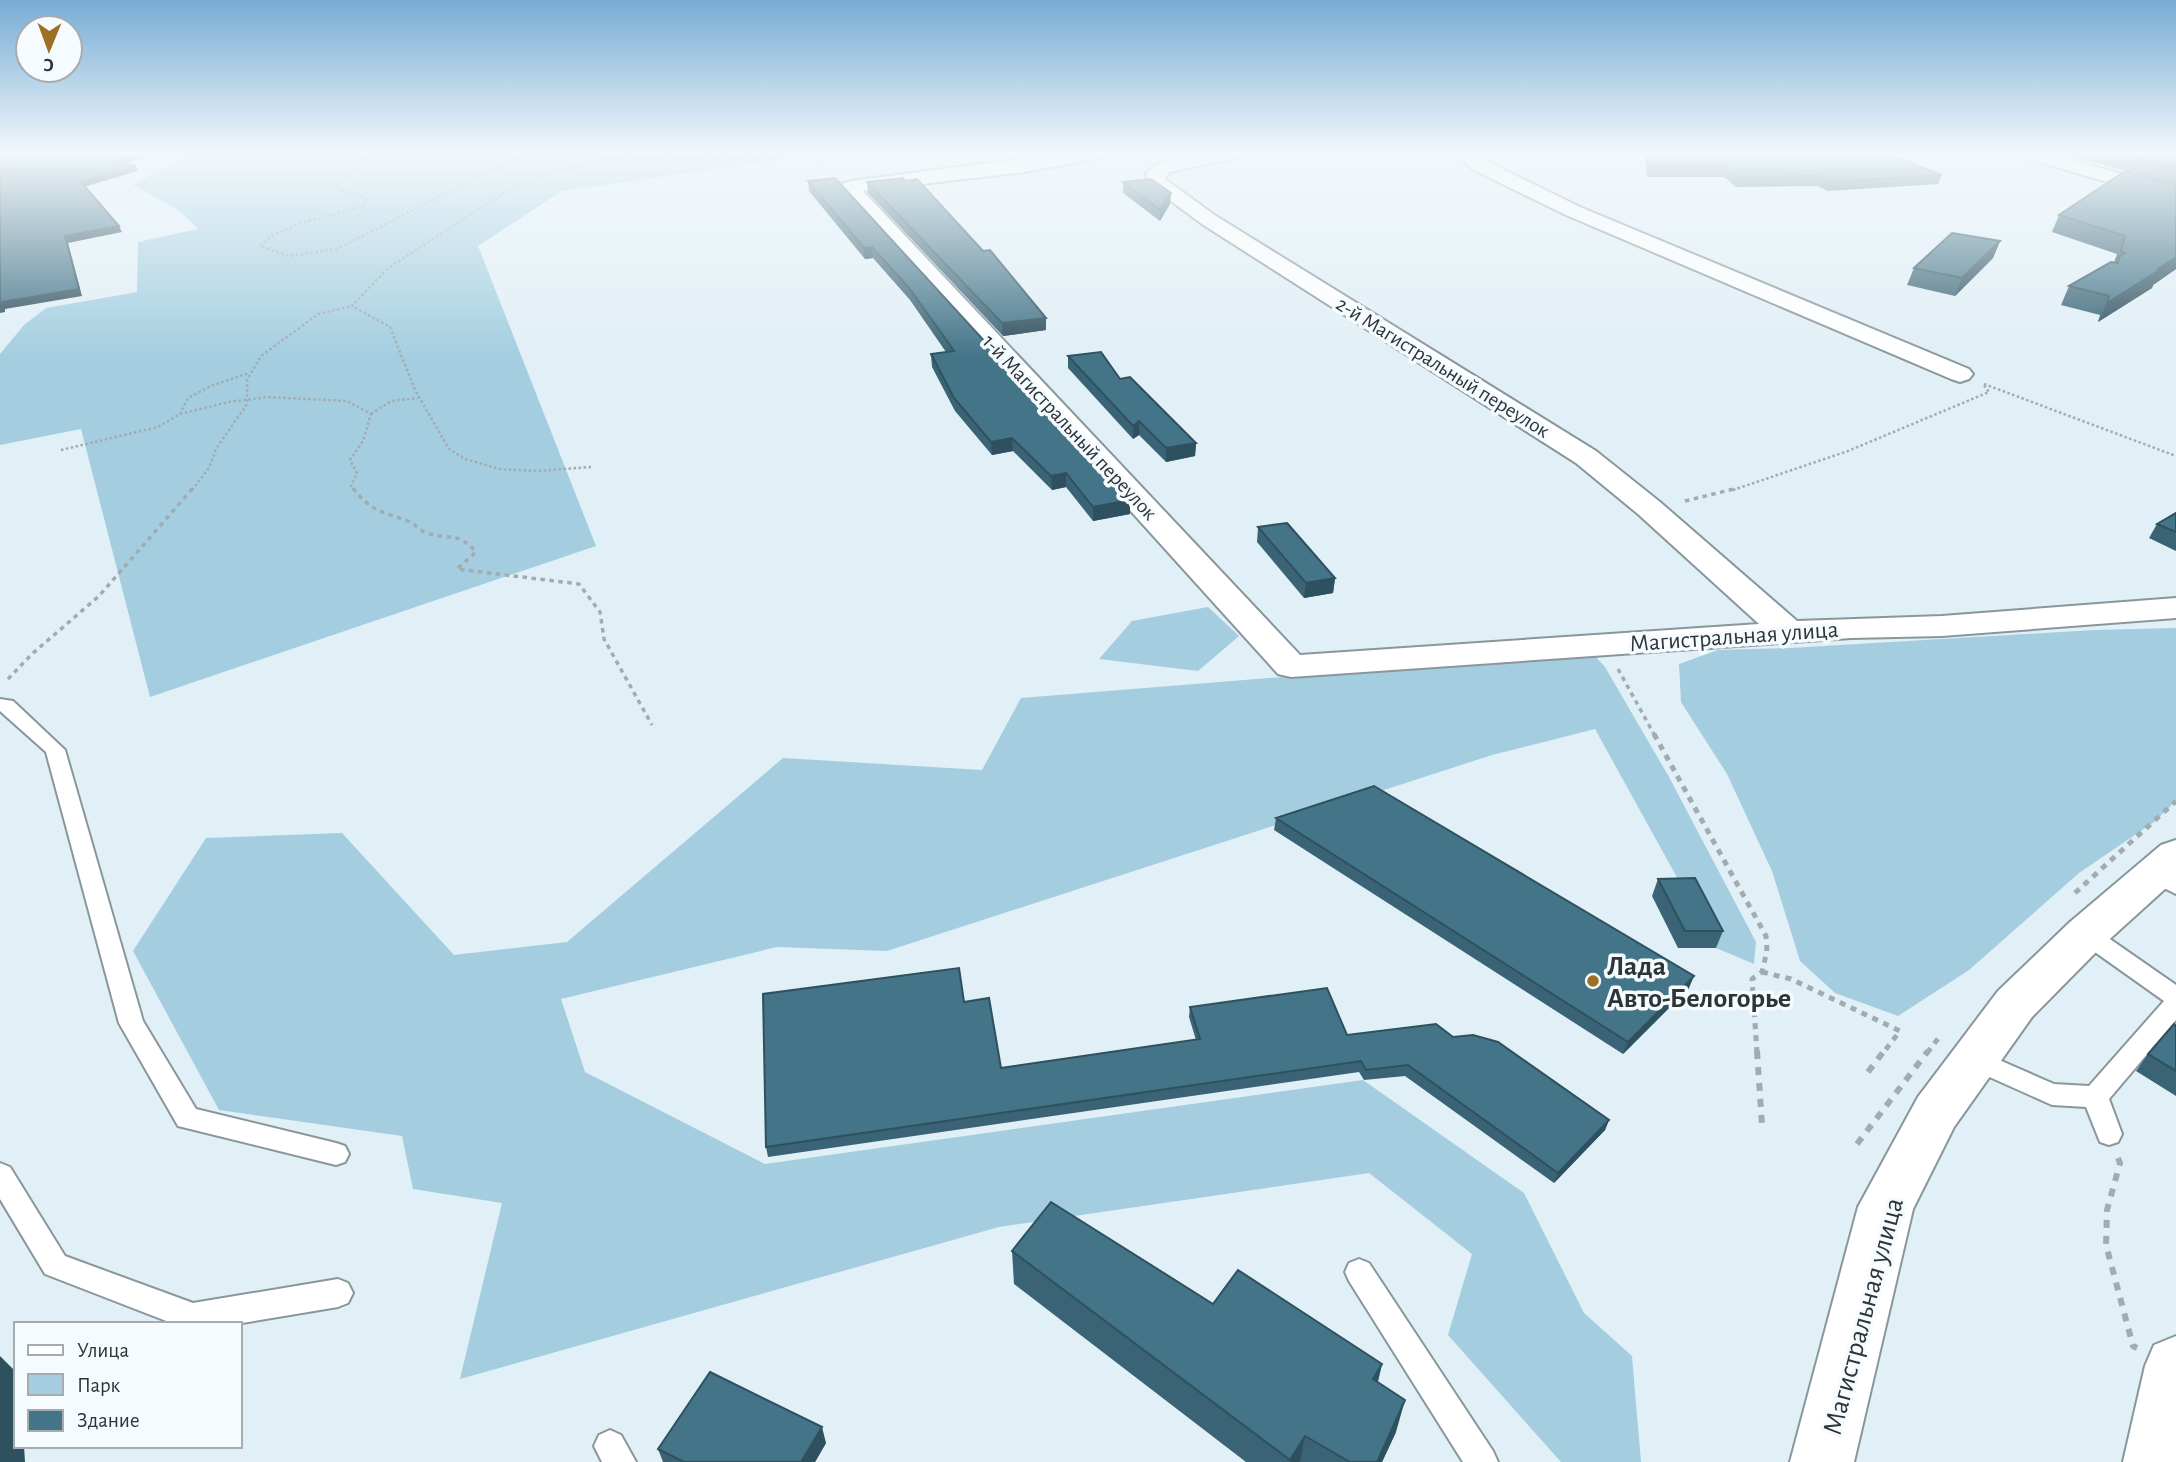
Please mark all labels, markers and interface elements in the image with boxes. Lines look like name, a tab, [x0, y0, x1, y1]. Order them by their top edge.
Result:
north arrow	[14, 14, 84, 84]
text: С	[43, 55, 54, 74]
street label: 2-й Магистральный переулок	[1332, 293, 1553, 442]
street label: 1-й Магистральный переулок	[978, 331, 1161, 524]
street label: Магистральная улица	[1629, 618, 1839, 656]
place label: Лада Авто-Белогорье	[1607, 953, 1791, 1013]
marker: Лада Авто-Белогорье	[1585, 973, 1601, 989]
street label: Магистральная улица	[1819, 1195, 1909, 1438]
legend	[14, 1322, 242, 1448]
text: Улица	[77, 1340, 130, 1361]
text: Парк	[77, 1375, 121, 1396]
text: Здание	[77, 1410, 140, 1431]

